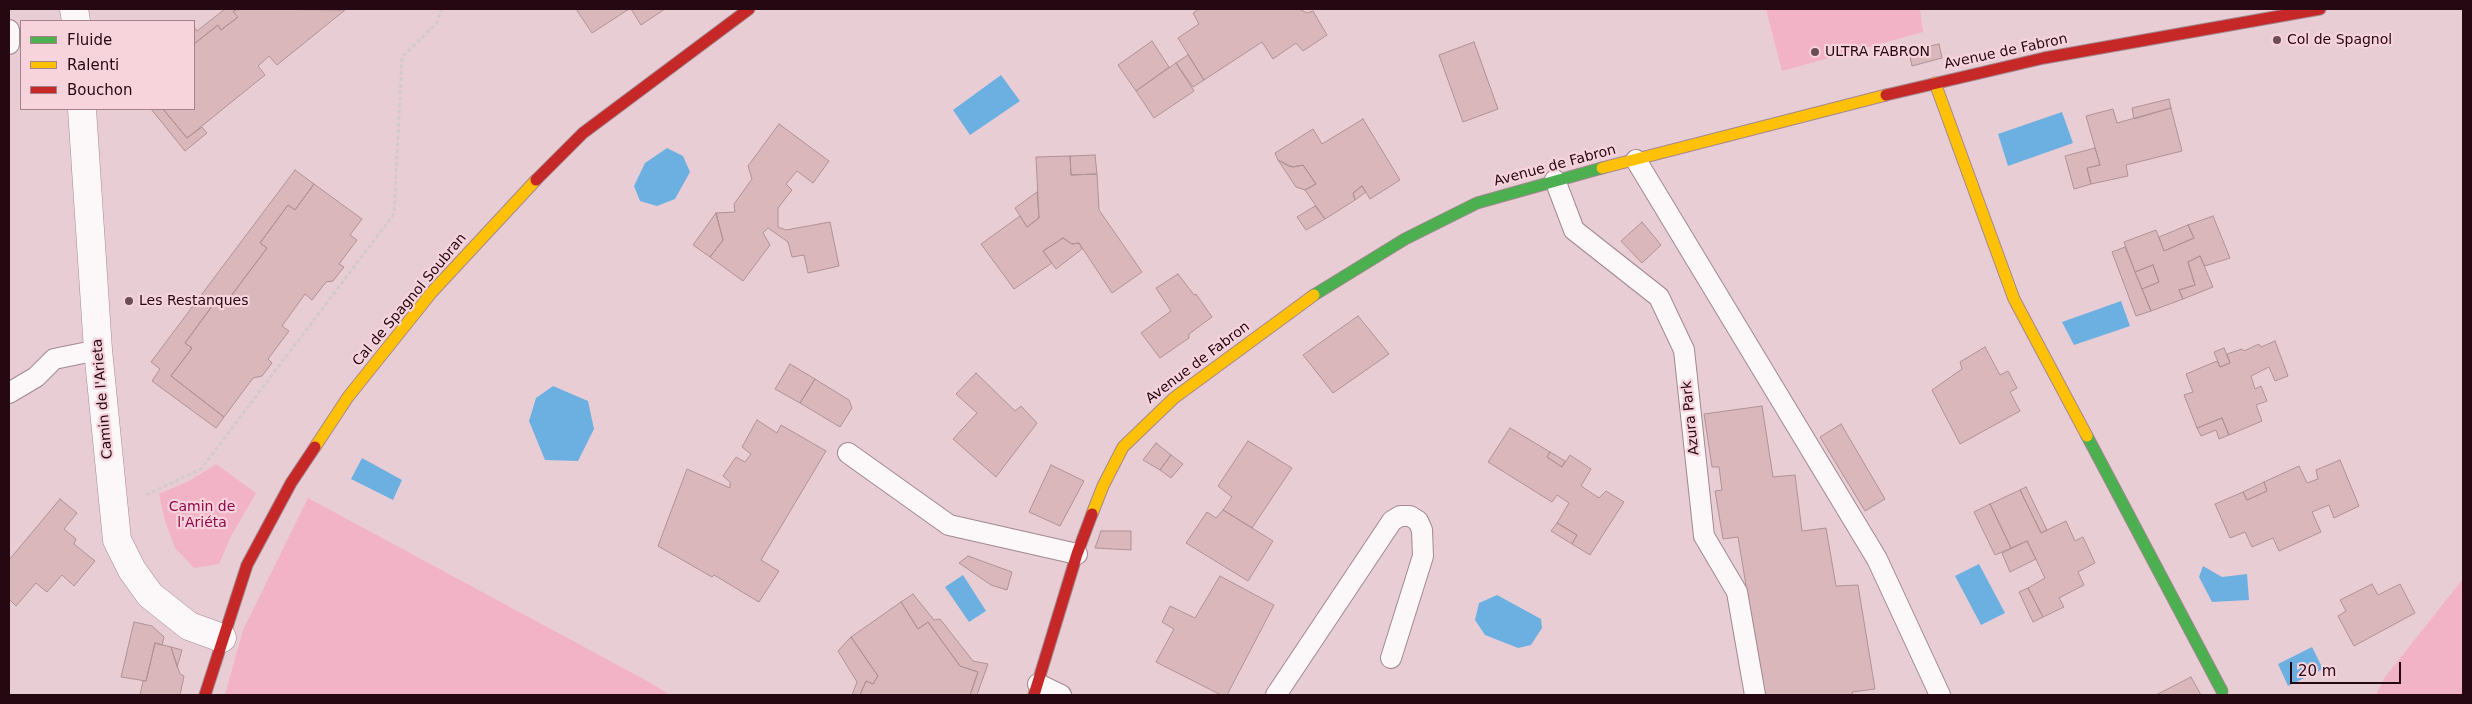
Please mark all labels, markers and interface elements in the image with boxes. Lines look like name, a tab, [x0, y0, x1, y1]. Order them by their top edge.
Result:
legend	[20, 20, 195, 110]
text: Fluide	[67, 31, 112, 49]
street label: Avenue de Fabron	[1943, 31, 2069, 73]
place label: Col de Spagnol	[2287, 32, 2392, 48]
marker: Col de Spagnol	[2271, 34, 2283, 46]
place label: ULTRA FABRON	[1825, 44, 1930, 60]
marker: ULTRA FABRON	[1809, 46, 1821, 58]
text: Ralenti	[67, 56, 119, 74]
text: Bouchon	[67, 81, 132, 99]
street label: Avenue de Fabron	[1492, 142, 1618, 190]
street label: Cal de Spagnol Soubran	[350, 230, 470, 370]
place label: Les Restanques	[139, 293, 249, 309]
marker: Les Restanques	[123, 295, 135, 307]
street label: Avenue de Fabron	[1143, 319, 1253, 407]
street label: Camin de l'Arieta	[89, 338, 117, 460]
street label: Azura Park	[1679, 380, 1703, 456]
park label: Camin de l'Ariéta	[169, 499, 235, 532]
scale bar	[2292, 652, 2403, 684]
text: 20 m	[2298, 662, 2336, 680]

